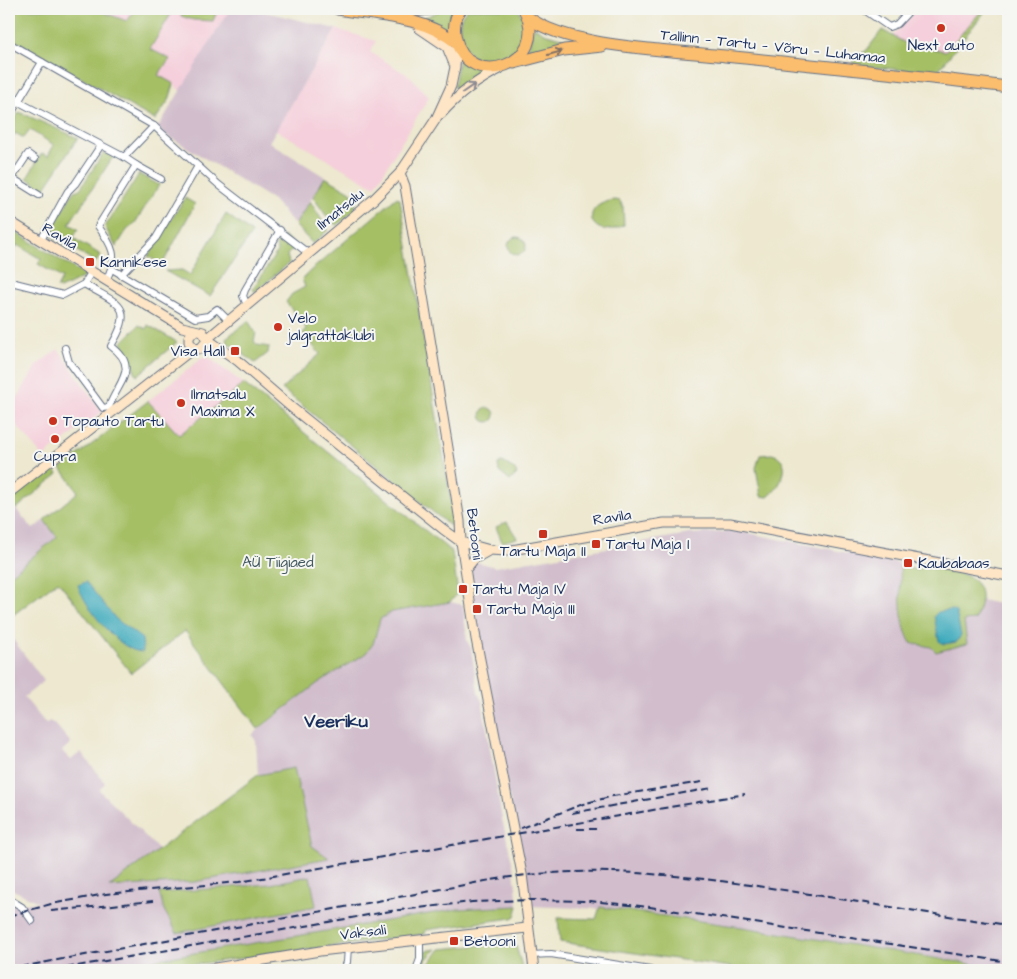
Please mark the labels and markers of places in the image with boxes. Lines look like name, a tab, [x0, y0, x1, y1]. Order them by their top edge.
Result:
marker: Next auto	[935, 22, 947, 34]
place label: Next auto	[908, 35, 975, 56]
place label: Kannikese	[100, 252, 167, 273]
marker: Kannikese	[84, 256, 96, 268]
place label: Velo jalgrattaklubi	[286, 308, 375, 347]
marker: Velo jalgrattaklubi	[272, 321, 284, 333]
place label: Visa Hall	[171, 341, 225, 362]
marker: Visa Hall	[229, 345, 241, 357]
place label: Ilmatsalu Maxima X	[191, 384, 255, 422]
marker: Ilmatsalu Maxima X	[175, 397, 187, 409]
place label: Topauto Tartu	[63, 411, 164, 432]
marker: Topauto Tartu	[47, 415, 59, 427]
marker: Cupra	[49, 433, 61, 445]
place label: Cupra	[34, 446, 77, 467]
marker: Tartu Maja II	[537, 528, 549, 540]
place label: Tartu Maja I	[606, 534, 690, 555]
marker: Tartu Maja I	[590, 538, 602, 550]
place label: Tartu Maja II	[500, 541, 586, 562]
place label: Kaubabaas	[918, 553, 990, 574]
marker: Kaubabaas	[902, 557, 914, 569]
place label: Tartu Maja IV	[473, 579, 567, 600]
marker: Tartu Maja IV	[457, 583, 469, 595]
place label: Tartu Maja III	[487, 599, 575, 620]
marker: Tartu Maja III	[471, 603, 483, 615]
place label: Betooni	[464, 931, 516, 952]
marker: Betooni	[448, 935, 460, 947]

